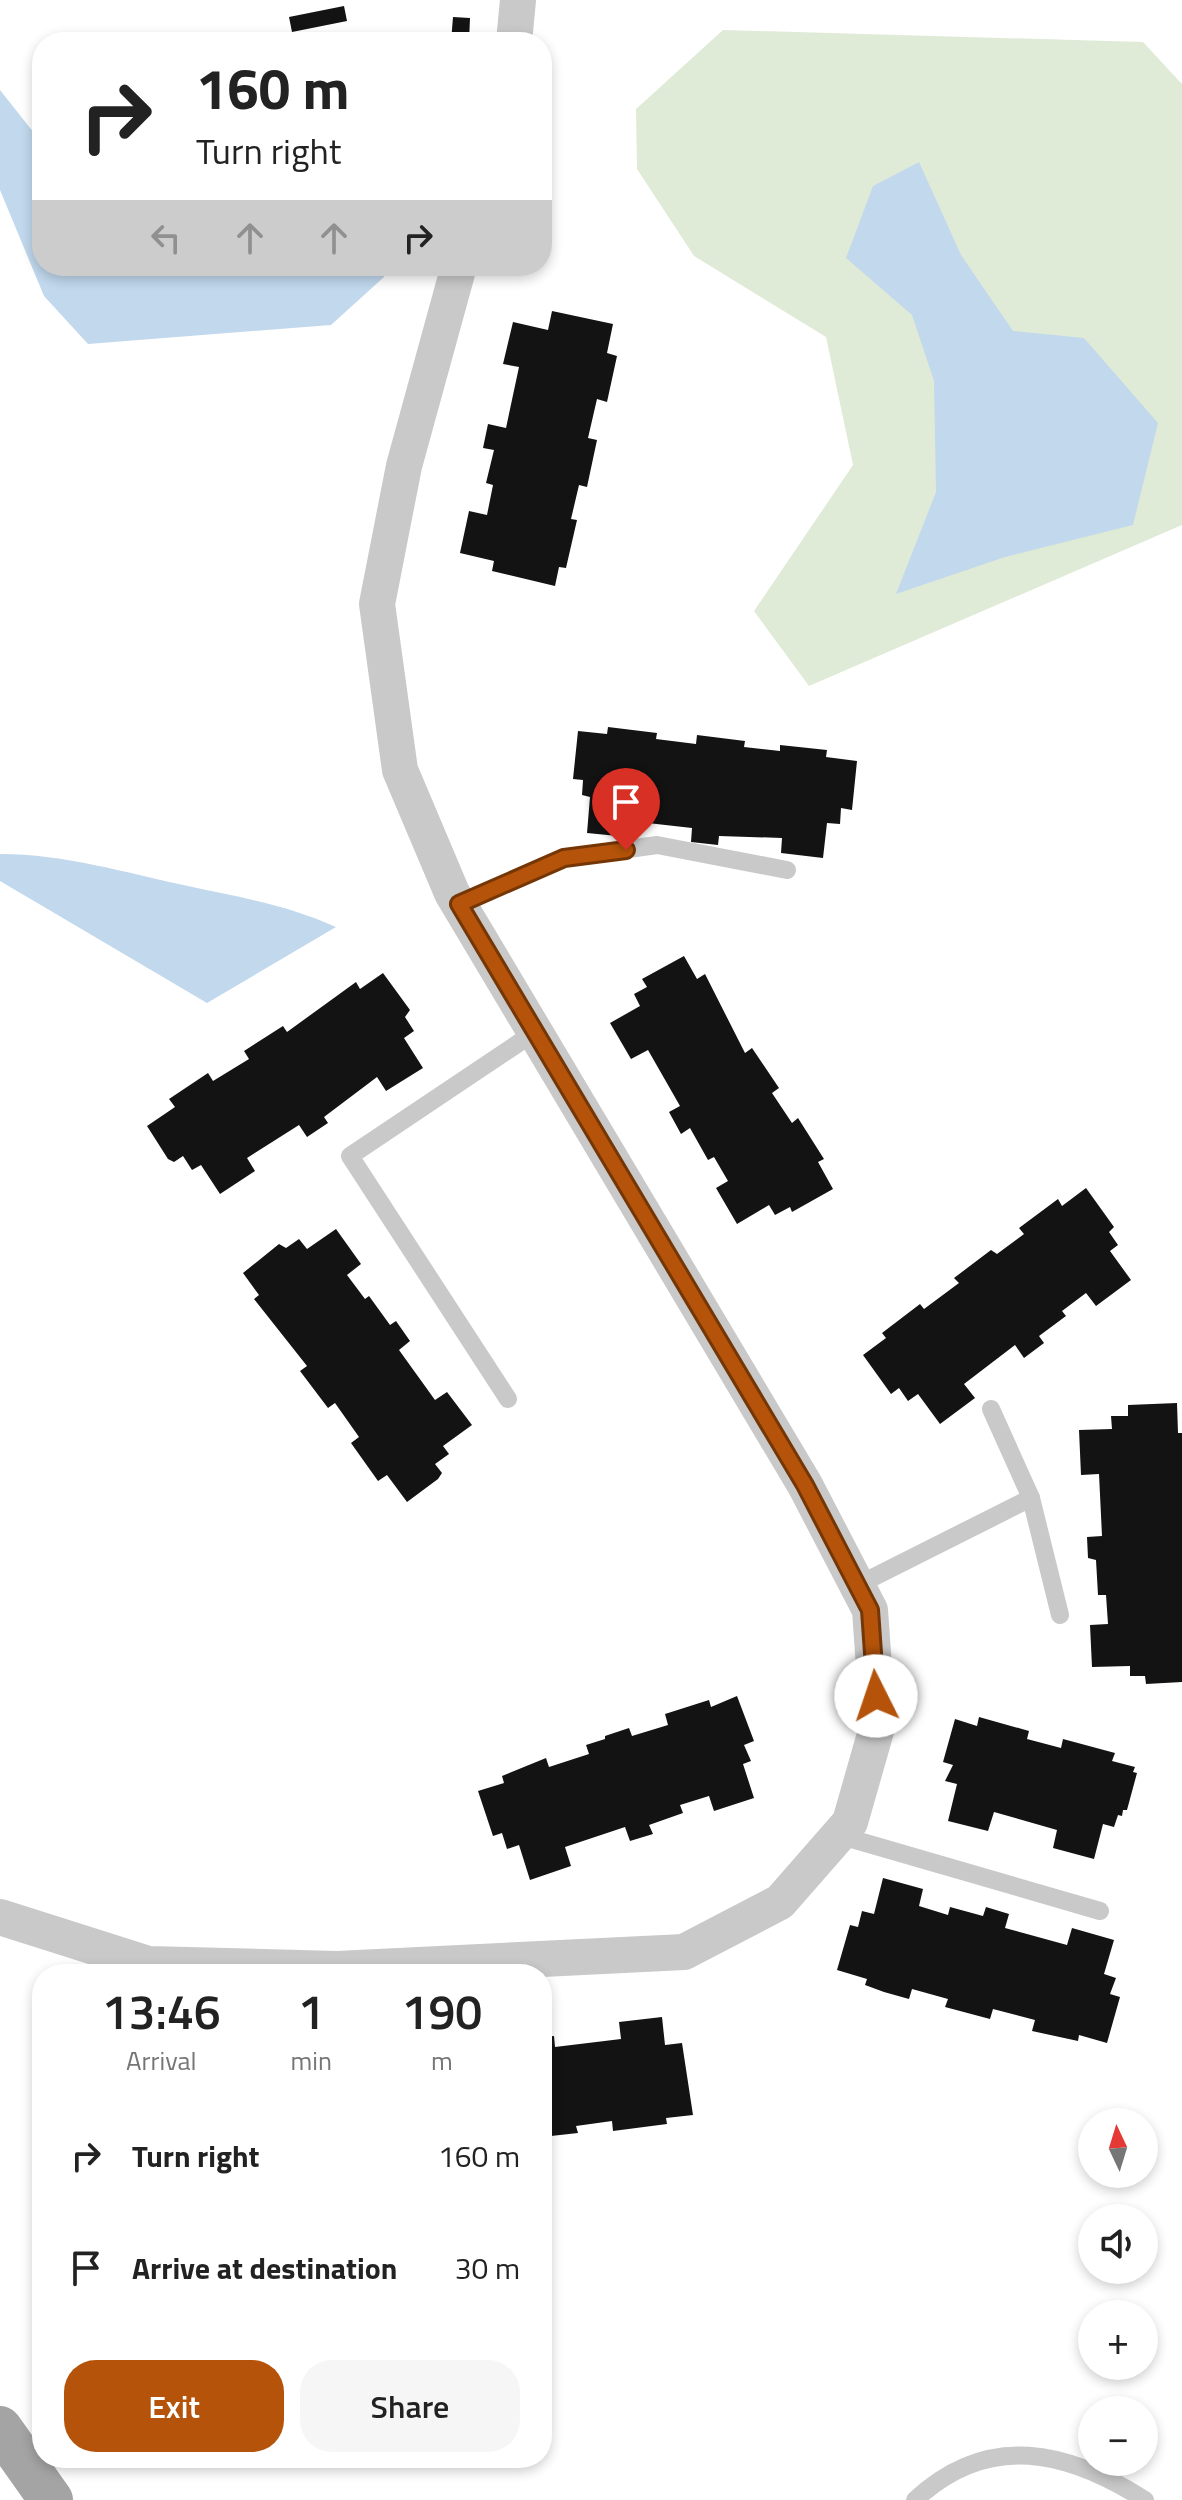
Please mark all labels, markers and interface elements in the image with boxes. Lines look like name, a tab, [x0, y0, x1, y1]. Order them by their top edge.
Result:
text: 160 m	[196, 46, 349, 131]
icon: right	[64, 64, 168, 168]
text: Turn right	[196, 123, 341, 178]
icon: left	[144, 216, 188, 260]
icon: ahead	[228, 216, 272, 260]
icon: ahead	[312, 216, 356, 260]
icon: right	[396, 216, 440, 260]
pin	[592, 768, 660, 850]
icon: arrive	[604, 780, 648, 824]
position arrow	[834, 1654, 918, 1738]
text: 13:46	[102, 1975, 221, 2048]
text: 1	[298, 1975, 325, 2048]
text: 190	[402, 1975, 482, 2048]
text: Arrival	[126, 2041, 196, 2080]
text: min	[290, 2041, 332, 2080]
text: m	[431, 2041, 453, 2080]
north arrow	[1078, 2108, 1158, 2188]
map controls	[1078, 2108, 1158, 2476]
text: Turn right	[132, 2133, 260, 2179]
text: 160 m	[438, 2133, 520, 2179]
icon: right	[64, 2134, 108, 2178]
button: sound	[1078, 2204, 1158, 2284]
text: Arrive at destination	[132, 2245, 397, 2291]
text: 30 m	[455, 2245, 520, 2291]
icon: arrive	[64, 2246, 108, 2290]
button: +	[1078, 2300, 1158, 2380]
button: Exit	[64, 2360, 284, 2452]
button: Share	[300, 2360, 520, 2452]
button: −	[1078, 2396, 1158, 2476]

